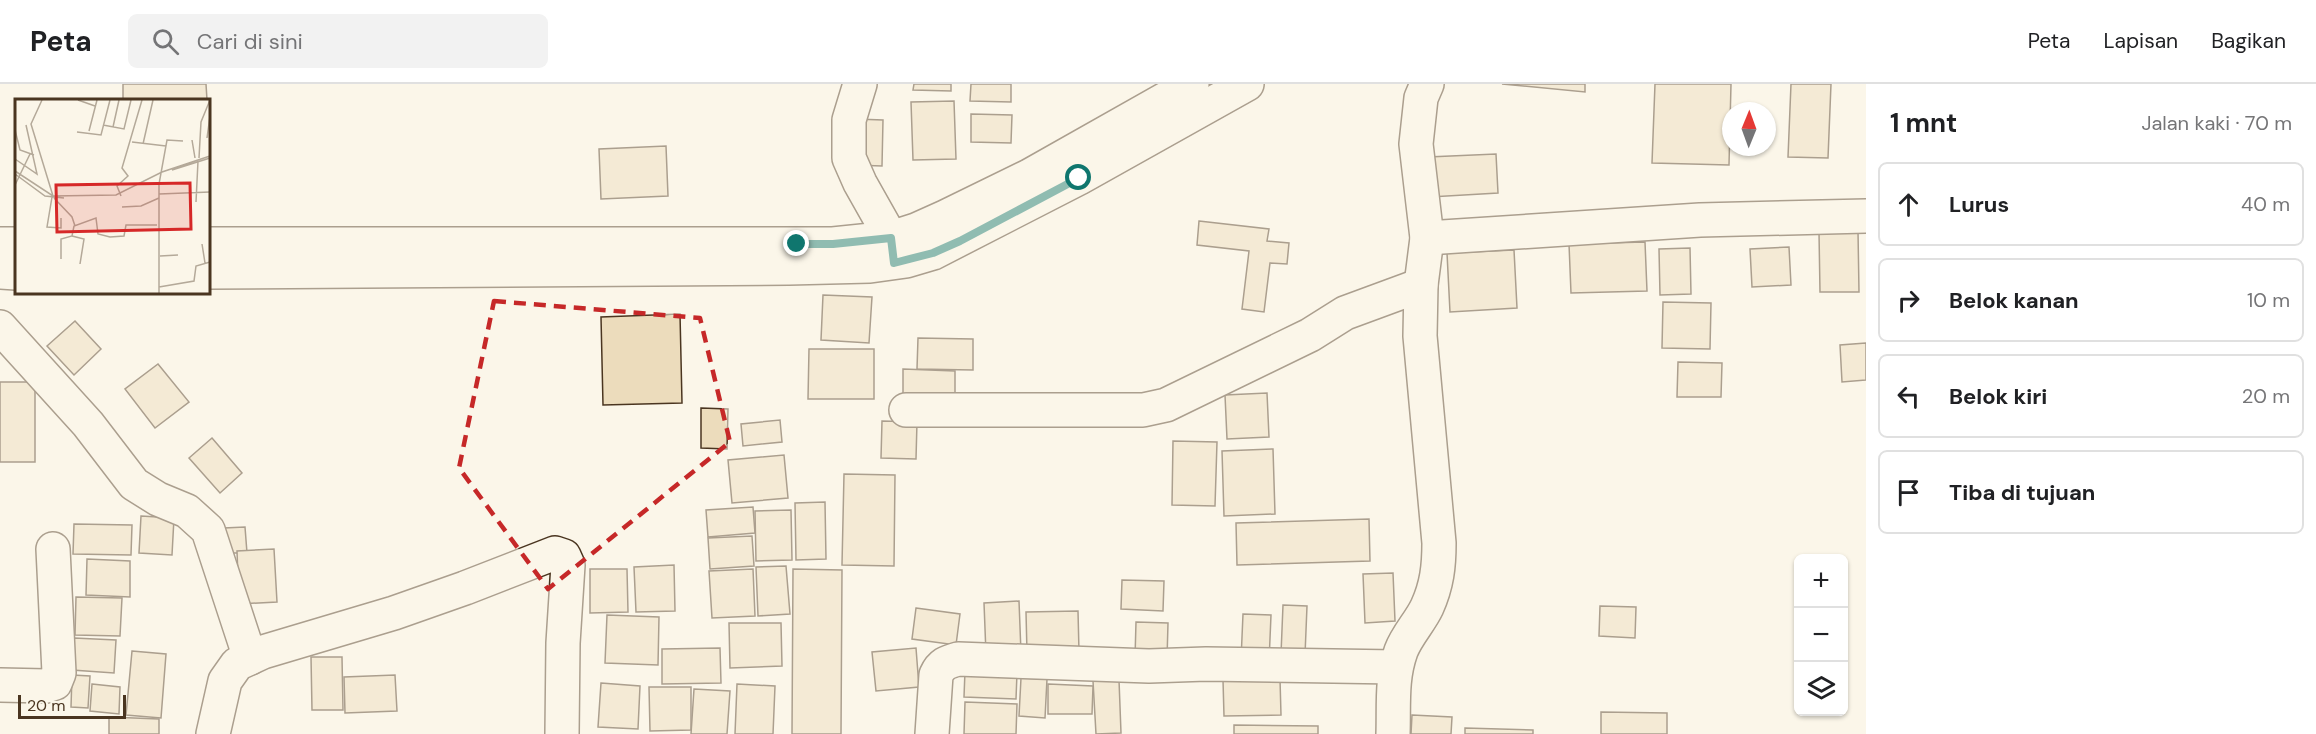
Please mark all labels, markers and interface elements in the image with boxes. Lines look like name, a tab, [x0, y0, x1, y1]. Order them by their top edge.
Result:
search box	[128, 14, 548, 68]
text: Peta	[30, 23, 92, 60]
icon: search	[149, 25, 182, 58]
text: Cari di sini	[197, 27, 303, 56]
text: Peta	[2028, 27, 2070, 55]
text: Lapisan	[2103, 27, 2178, 55]
text: Bagikan	[2211, 27, 2286, 55]
inset map	[15, 99, 210, 294]
north arrow	[1722, 102, 1776, 156]
text: 1 mnt	[1890, 106, 1957, 140]
text: Jalan kaki · 70 m	[2141, 110, 2292, 136]
route start	[1065, 164, 1091, 190]
icon: ahead	[1892, 188, 1925, 221]
text: Lurus	[1949, 190, 2009, 219]
text: 40 m	[2241, 191, 2290, 217]
route end	[783, 230, 809, 256]
icon: right	[1892, 284, 1925, 317]
text: Belok kanan	[1949, 286, 2079, 315]
text: 10 m	[2247, 287, 2290, 313]
icon: left	[1892, 380, 1925, 413]
text: Belok kiri	[1949, 382, 2047, 411]
text: 20 m	[2242, 383, 2290, 409]
icon: arrive	[1892, 476, 1925, 509]
text: Tiba di tujuan	[1949, 478, 2095, 507]
map controls	[1794, 554, 1848, 716]
button: +	[1794, 554, 1848, 608]
button: −	[1794, 608, 1848, 662]
button: layers	[1794, 662, 1848, 716]
scale bar	[18, 692, 126, 720]
text: 20 m	[27, 695, 66, 716]

